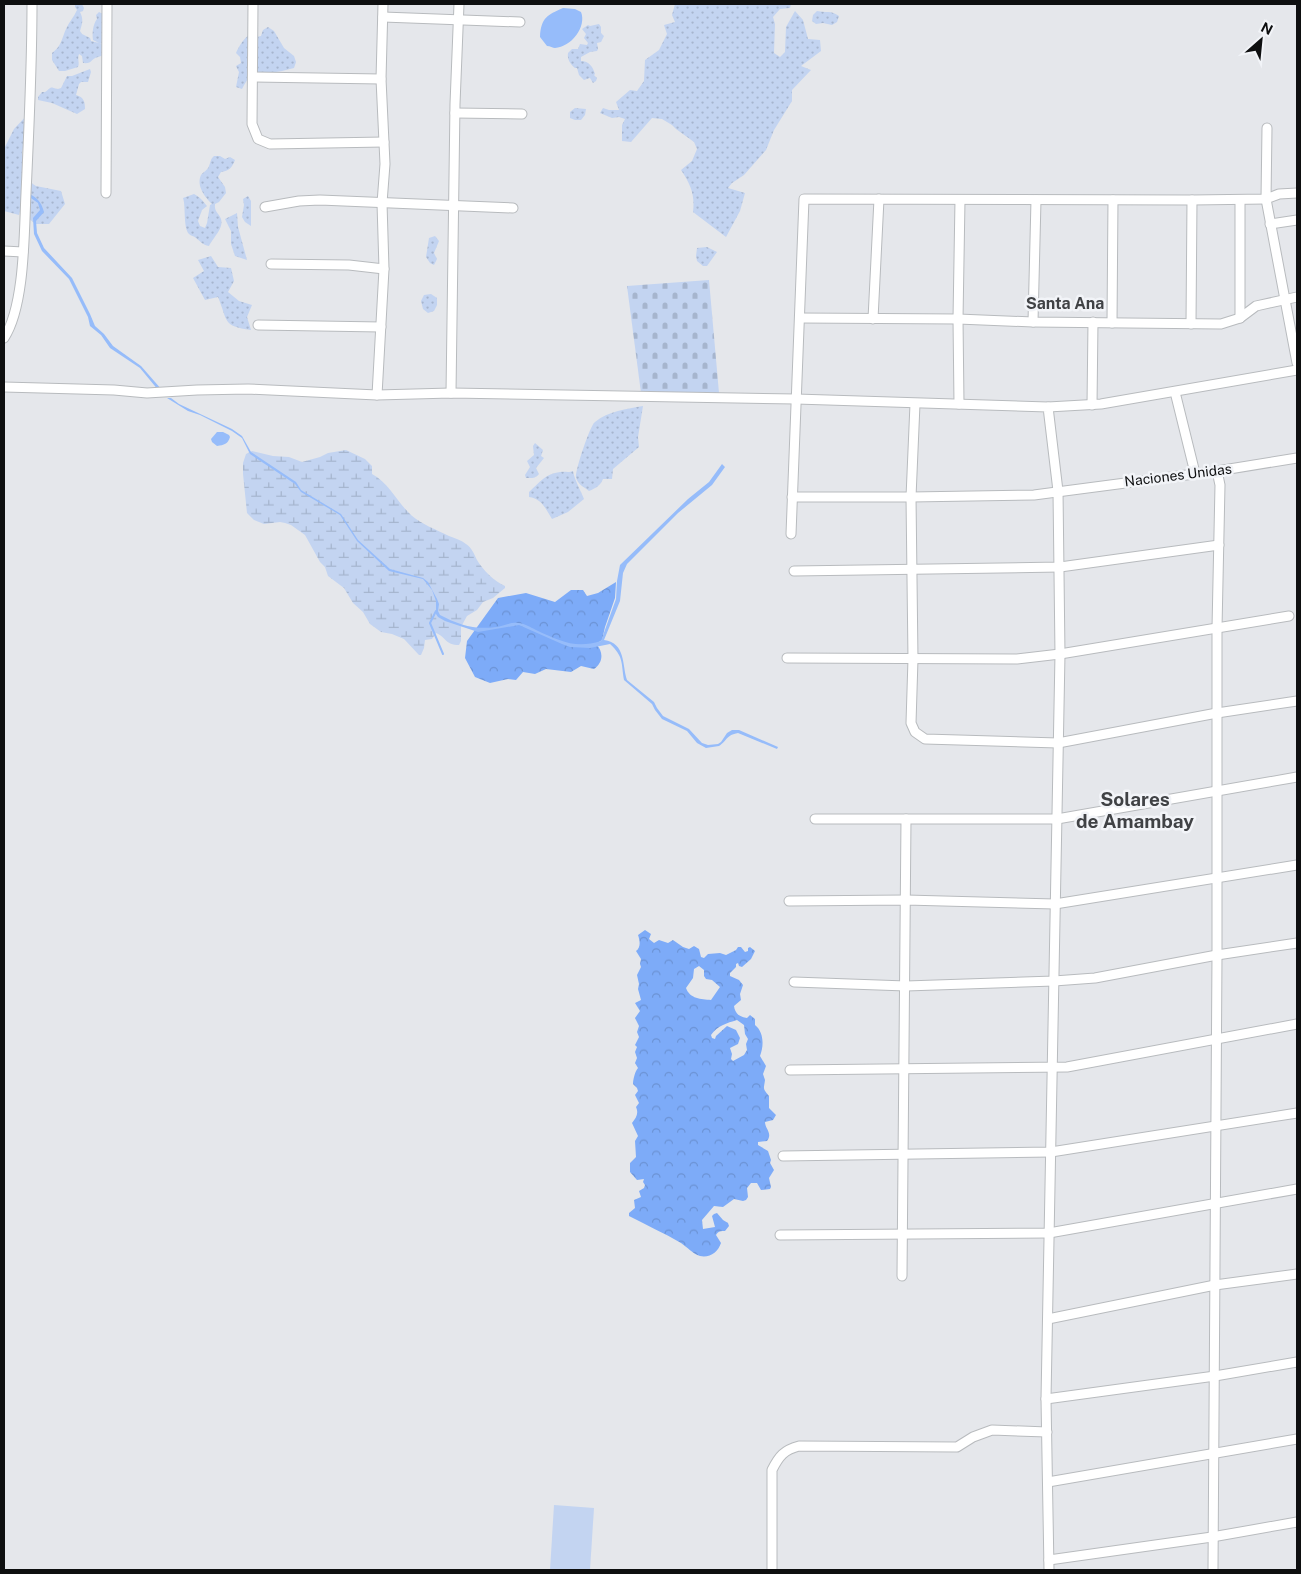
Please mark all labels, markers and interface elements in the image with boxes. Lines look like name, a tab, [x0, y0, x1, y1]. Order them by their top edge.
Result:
north arrow	[1236, 15, 1286, 65]
text: N	[1258, 19, 1275, 38]
district label: Santa Ana	[1026, 294, 1104, 313]
street label: Naciones Unidas	[1123, 460, 1233, 490]
district label: Solares de Amambay	[1076, 788, 1194, 832]

